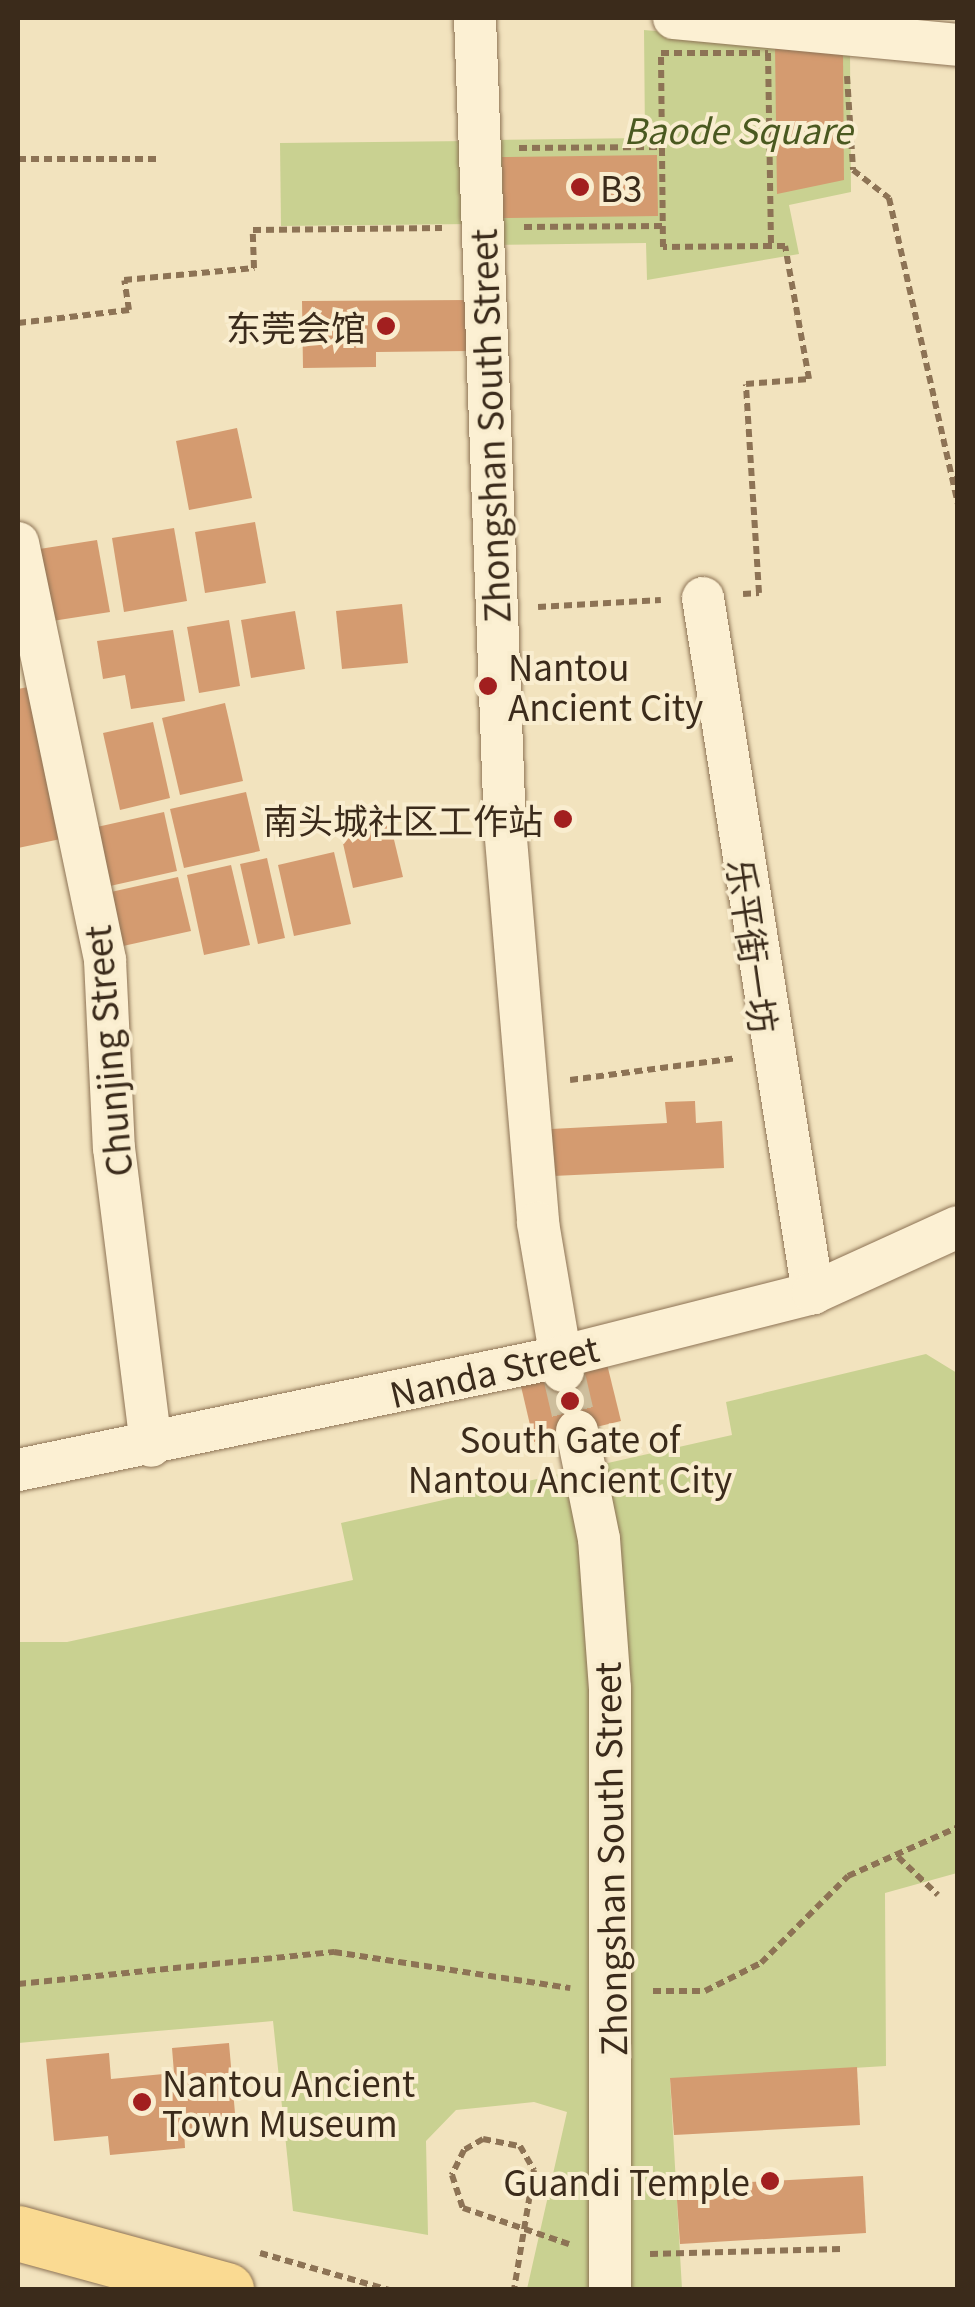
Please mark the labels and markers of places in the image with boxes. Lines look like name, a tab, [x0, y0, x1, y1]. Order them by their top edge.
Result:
place label: B3	[600, 166, 642, 208]
marker: B3	[569, 176, 591, 198]
place label: 东莞会馆	[226, 305, 366, 347]
marker: 东莞会馆	[375, 315, 397, 337]
place label: Nantou Ancient City	[508, 645, 703, 727]
marker: Nantou Ancient City	[477, 675, 499, 697]
place label: 南头城社区工作站	[263, 798, 543, 840]
marker: 南头城社区工作站	[552, 808, 574, 830]
marker: South Gate of Nantou Ancient City	[559, 1390, 581, 1412]
place label: South Gate of Nantou Ancient City	[408, 1417, 732, 1499]
place label: Nantou Ancient Town Museum	[162, 2061, 415, 2143]
marker: Nantou Ancient Town Museum	[131, 2091, 153, 2113]
place label: Guandi Temple	[503, 2160, 750, 2202]
marker: Guandi Temple	[759, 2170, 781, 2192]

